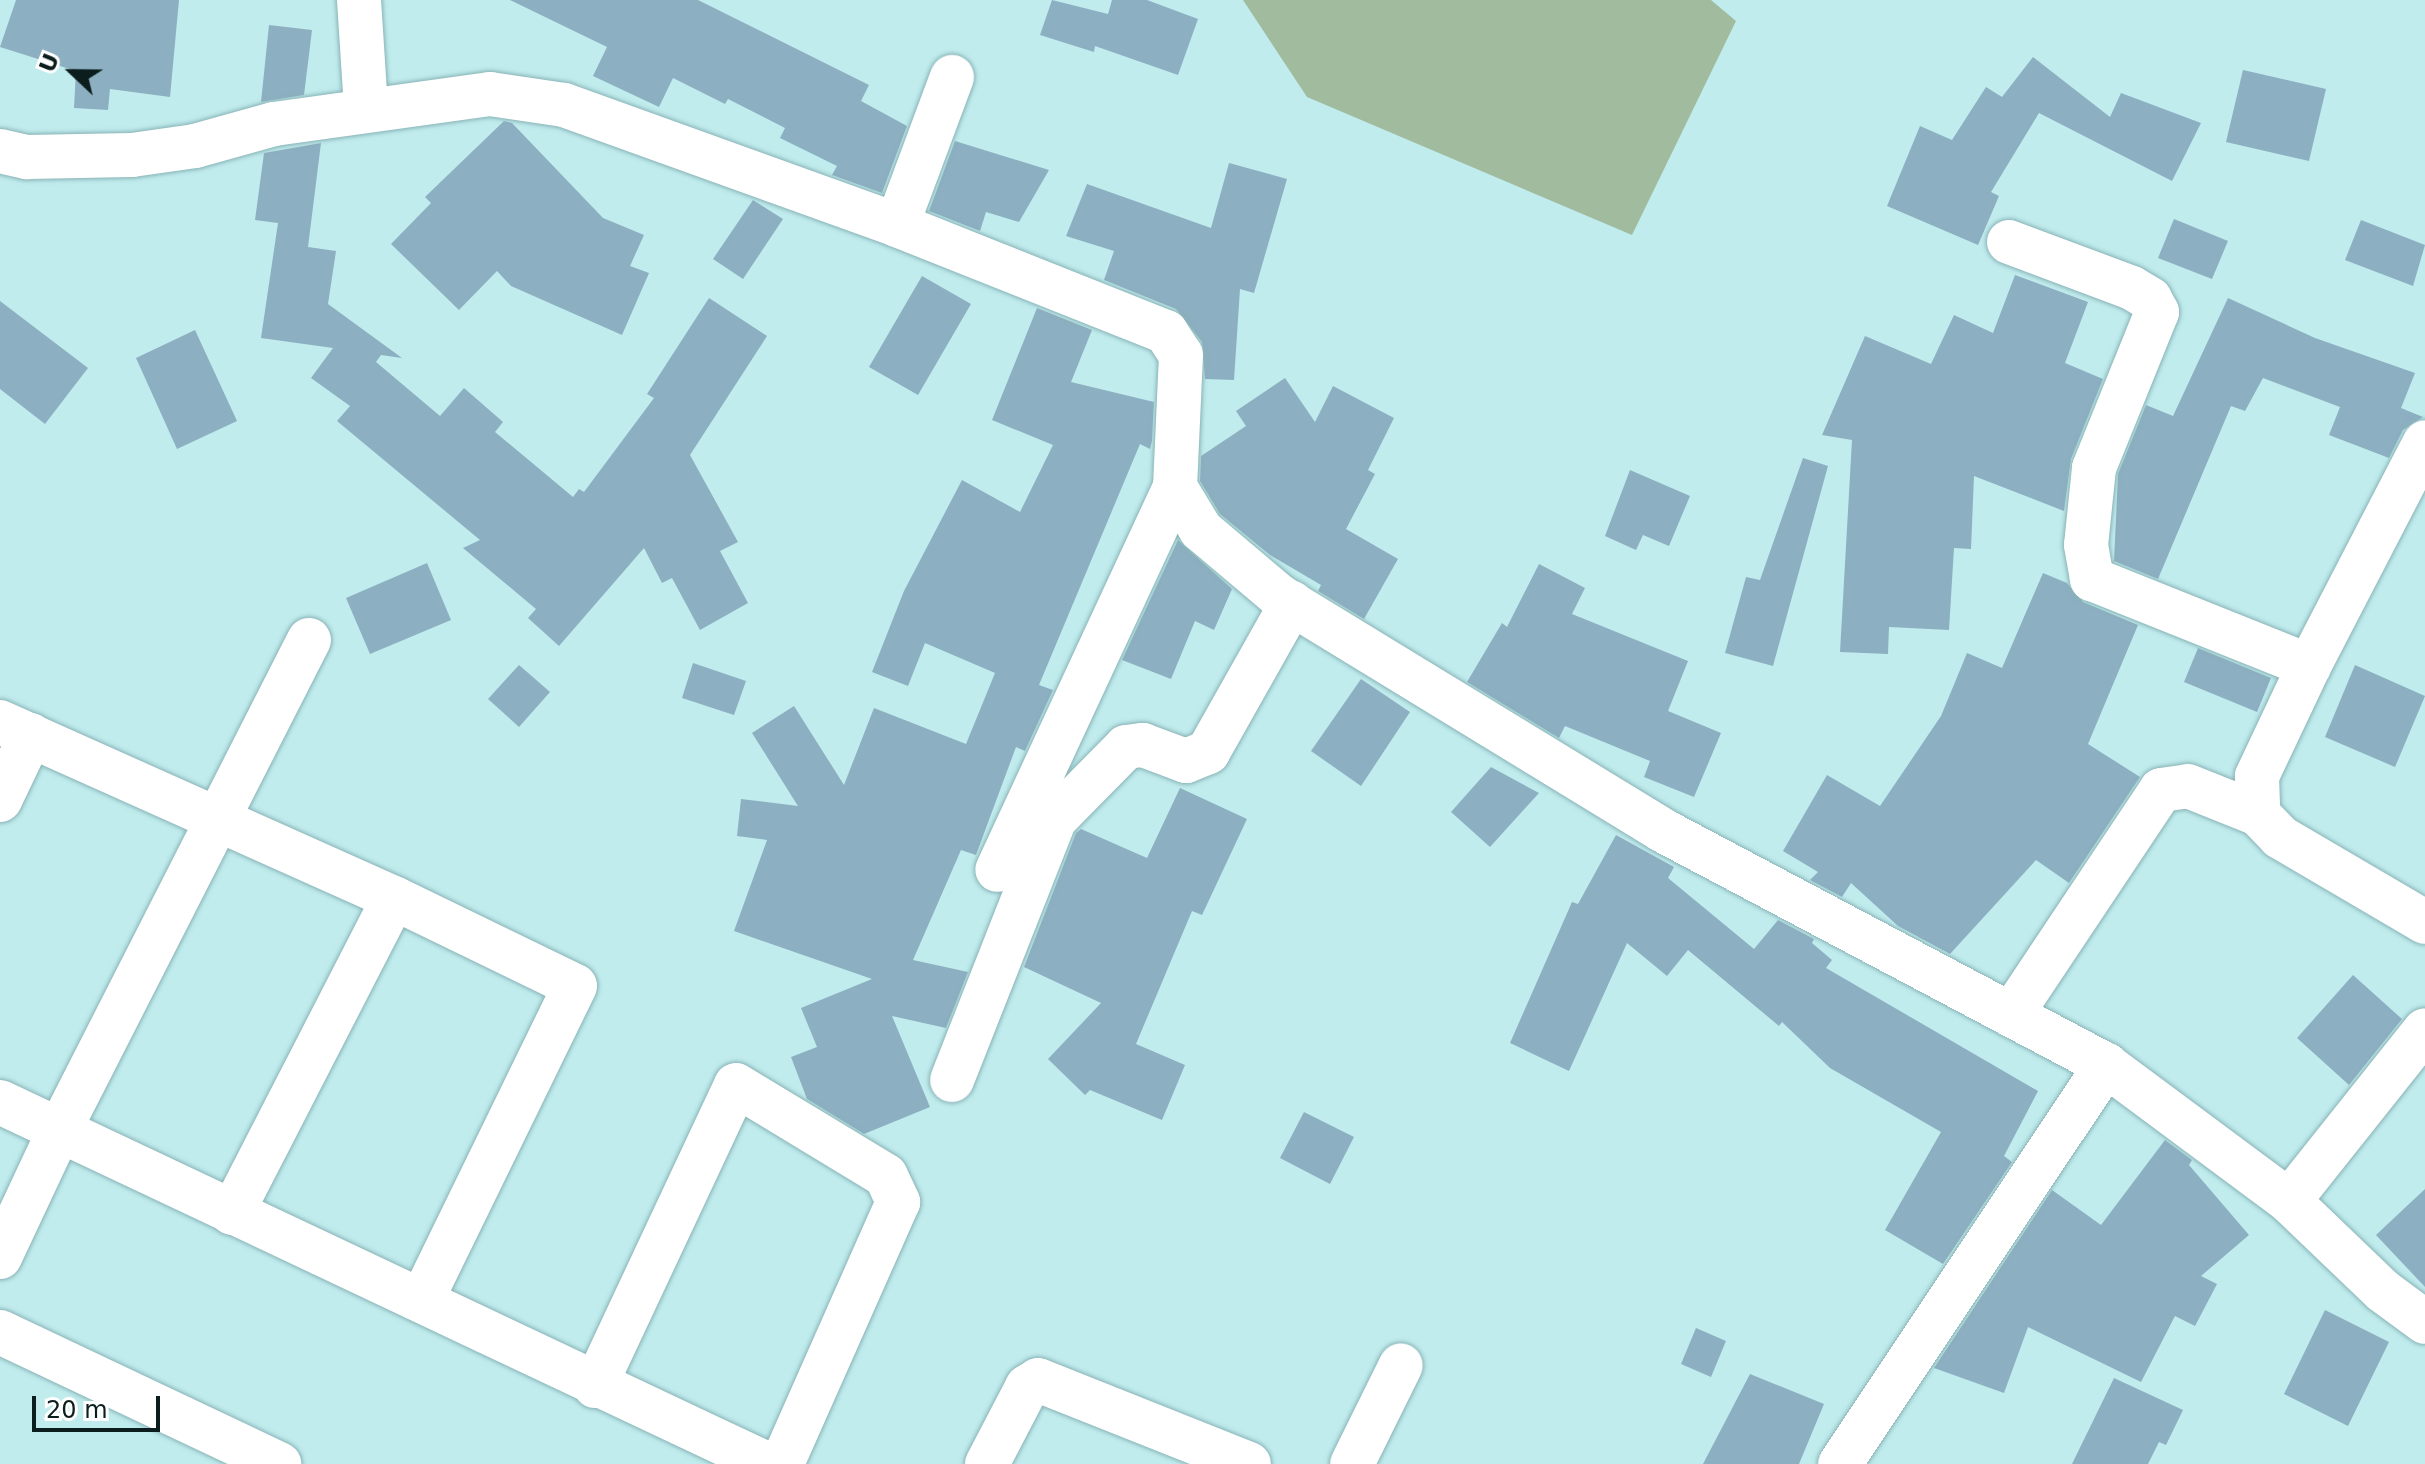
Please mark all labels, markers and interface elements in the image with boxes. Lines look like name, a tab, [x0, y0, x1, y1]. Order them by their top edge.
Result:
north arrow	[32, 32, 112, 112]
text: U	[34, 50, 64, 76]
scale bar	[36, 1380, 164, 1430]
text: 20 m	[46, 1396, 108, 1424]

